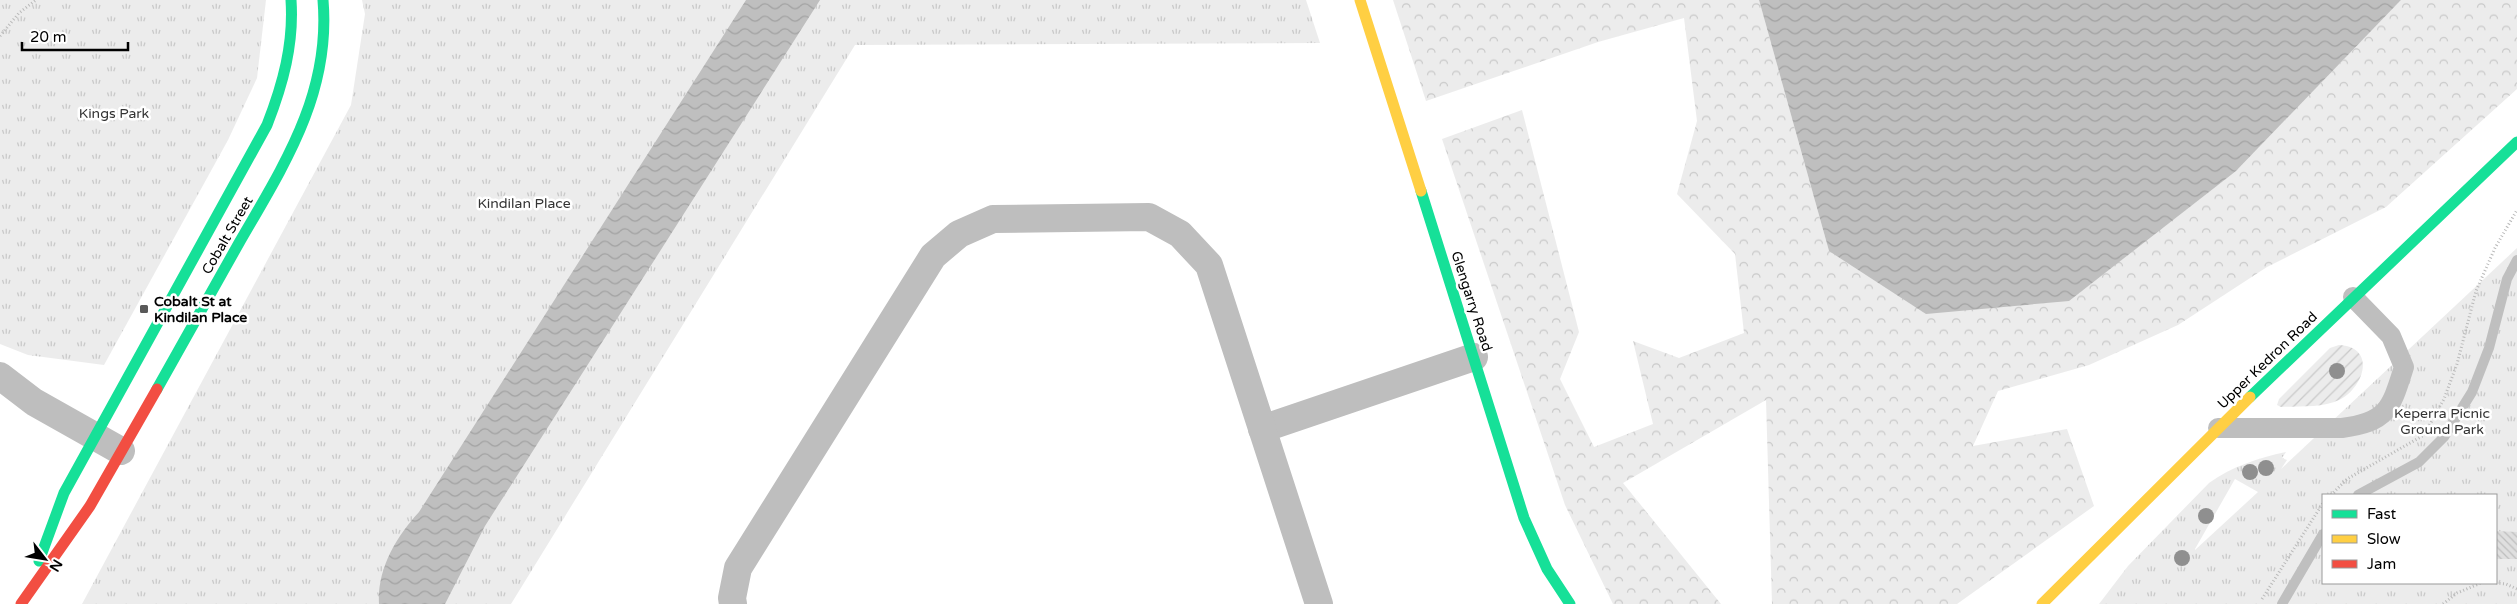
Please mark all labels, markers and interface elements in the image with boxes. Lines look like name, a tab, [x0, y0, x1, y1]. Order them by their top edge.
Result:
scale bar	[22, 20, 129, 52]
text: 20 m	[30, 28, 67, 46]
park label: Kings Park	[79, 105, 150, 122]
street label: Cobalt Street	[198, 193, 257, 277]
park label: Kindilan Place	[477, 195, 571, 212]
street label: Glengarry Road	[1447, 249, 1496, 353]
place label: Cobalt St at Kindilan Place	[154, 293, 247, 326]
marker: Cobalt St at Kindilan Place	[138, 303, 150, 315]
street label: Upper Kedron Road	[2214, 308, 2321, 412]
park label: Keperra Picnic Ground Park	[2394, 405, 2490, 438]
legend	[2322, 494, 2497, 584]
text: Fast	[2367, 505, 2397, 523]
text: Slow	[2367, 530, 2401, 548]
north arrow	[20, 534, 70, 584]
text: Jam	[2367, 555, 2396, 573]
text: N	[46, 556, 66, 575]

